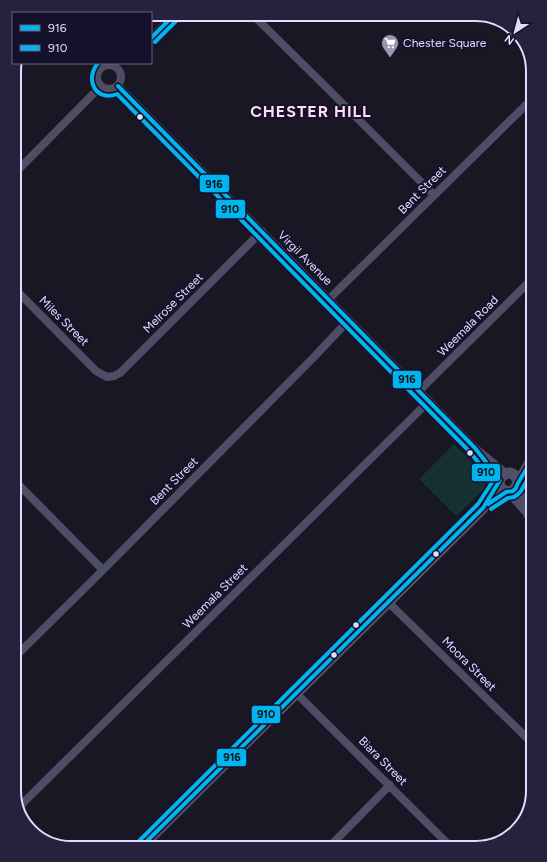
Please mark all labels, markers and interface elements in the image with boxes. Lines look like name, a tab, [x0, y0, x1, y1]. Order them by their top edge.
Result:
legend	[12, 12, 152, 64]
north arrow	[495, 12, 535, 52]
text: 916	[48, 21, 67, 35]
text: N	[502, 32, 517, 47]
supermarket icon: Chester Square	[380, 33, 400, 58]
place label: Chester Square	[403, 36, 487, 50]
text: 910	[48, 41, 68, 55]
district label: CHESTER HILL	[250, 102, 372, 121]
unlabelled marker	[135, 112, 145, 122]
street label: Bent Street	[395, 163, 449, 217]
line badge: 916	[199, 174, 230, 193]
text: 916	[205, 178, 223, 191]
line badge: 910	[215, 199, 246, 219]
text: 910	[221, 203, 239, 216]
street label: Virgil Avenue	[275, 228, 335, 288]
street label: Melrose Street	[140, 270, 206, 336]
street label: Miles Street	[36, 293, 92, 349]
street label: Weemala Road	[435, 293, 501, 359]
line badge: 916	[392, 370, 422, 389]
text: 916	[398, 373, 416, 386]
unlabelled marker	[465, 448, 475, 458]
street label: Bent Street	[147, 454, 201, 508]
line badge: 910	[471, 463, 501, 482]
text: 910	[477, 466, 495, 479]
unlabelled marker	[431, 549, 441, 559]
street label: Weemala Street	[180, 560, 251, 631]
unlabelled marker	[351, 620, 361, 630]
street label: Moora Street	[439, 634, 499, 694]
unlabelled marker	[329, 650, 339, 660]
line badge: 910	[251, 705, 281, 724]
text: 910	[257, 708, 275, 721]
street label: Biara Street	[356, 734, 411, 789]
line badge: 916	[216, 748, 247, 767]
text: 916	[223, 751, 241, 764]

